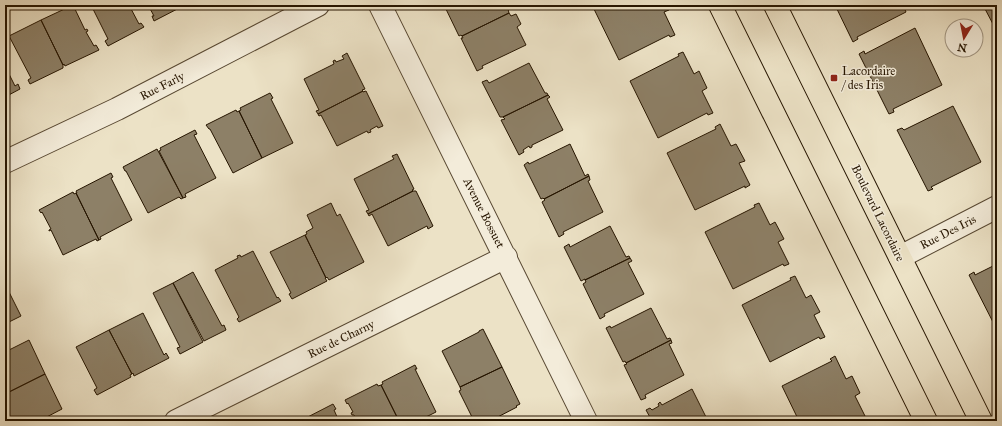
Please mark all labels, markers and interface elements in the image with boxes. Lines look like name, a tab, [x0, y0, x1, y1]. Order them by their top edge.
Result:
north arrow	[944, 18, 984, 58]
text: N	[956, 40, 968, 55]
place label: Lacordaire / des Iris	[841, 64, 895, 92]
street label: Rue Farly	[137, 69, 187, 103]
marker: Lacordaire / des Iris	[829, 73, 839, 83]
street label: Boulevard Lacordaire	[849, 162, 907, 264]
street label: Avenue Bossuet	[460, 175, 508, 251]
street label: Rue Des Iris	[918, 212, 978, 252]
street label: Rue de Charny	[305, 317, 377, 361]

